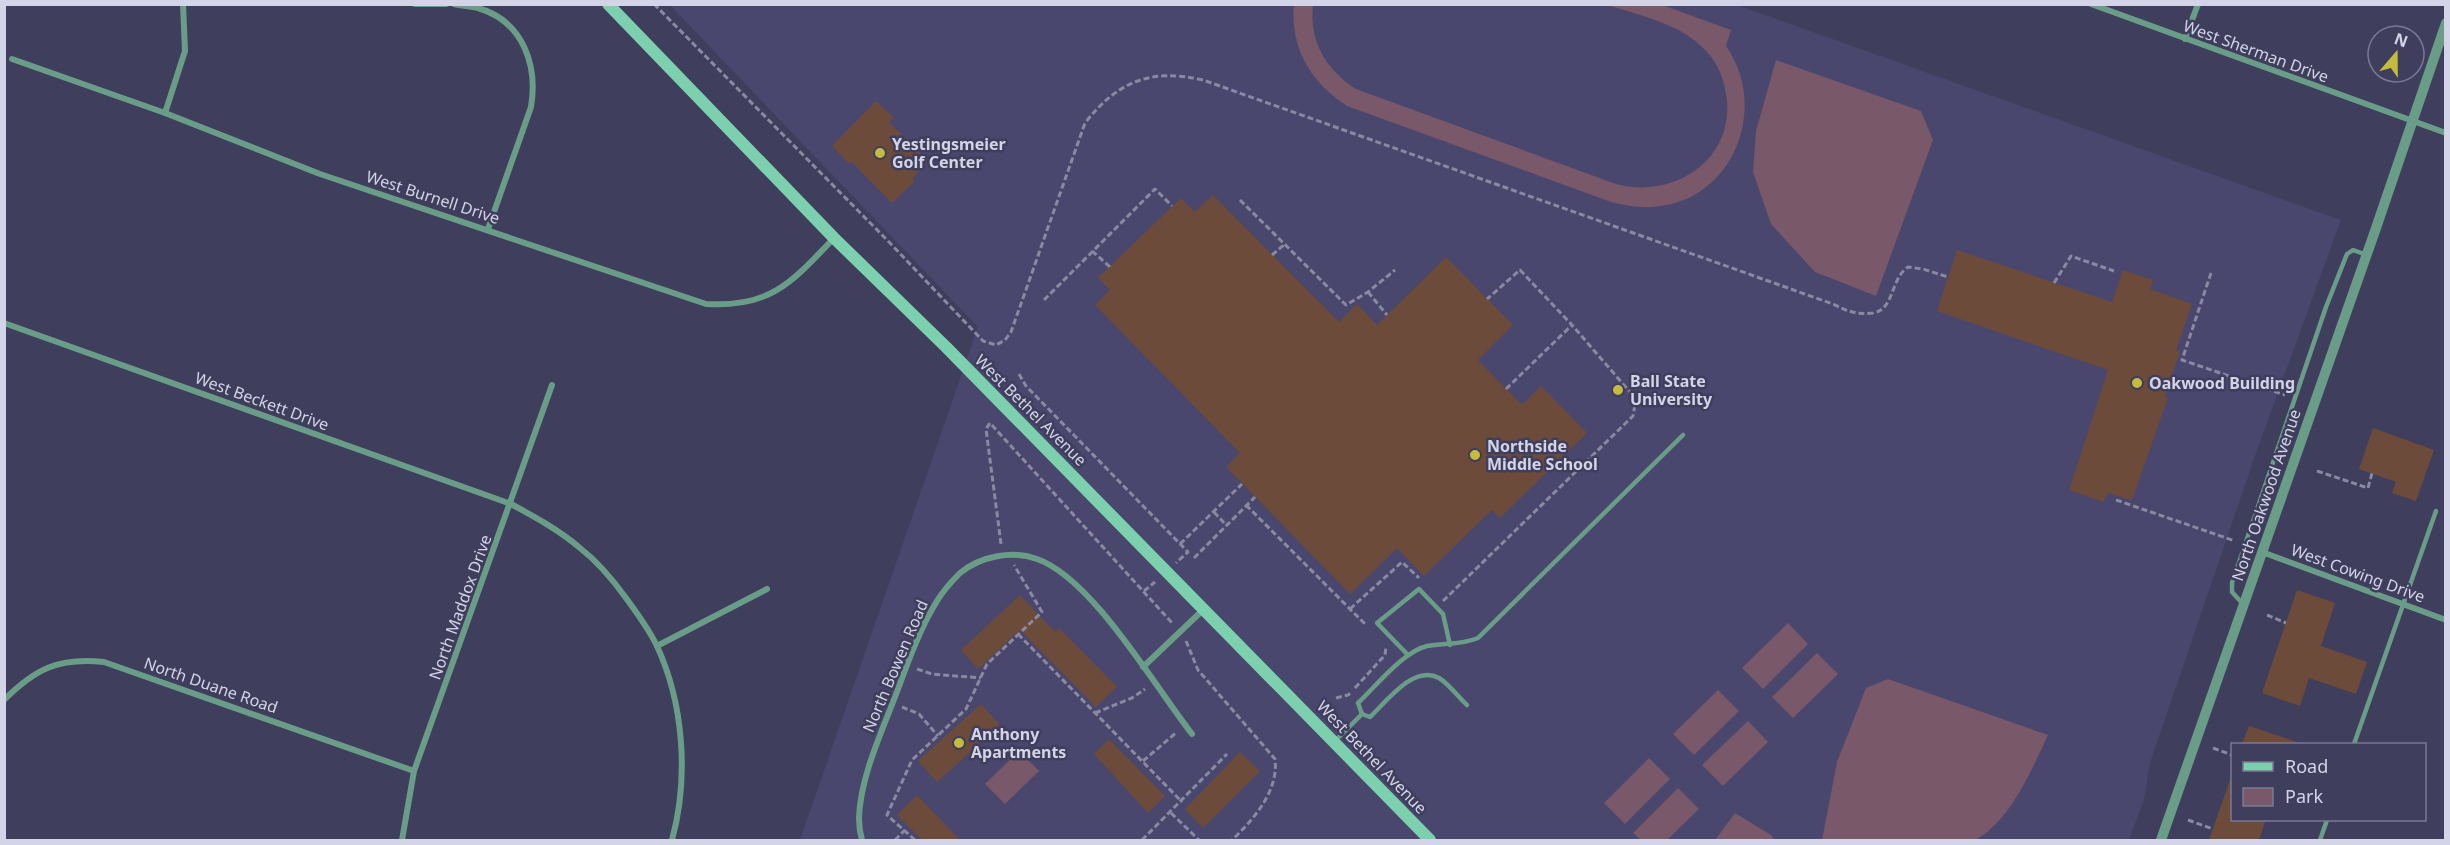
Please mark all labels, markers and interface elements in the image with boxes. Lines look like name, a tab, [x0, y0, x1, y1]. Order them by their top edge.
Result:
street label: West Sherman Drive	[2180, 14, 2332, 88]
north arrow	[2366, 24, 2426, 84]
text: N	[2391, 27, 2411, 52]
place label: Yestingsmeier Golf Center	[892, 133, 1006, 173]
marker: Yestingsmeier Golf Center	[873, 146, 887, 160]
street label: West Burnell Drive	[364, 165, 502, 229]
street label: West Bethel Avenue	[970, 349, 1092, 471]
street label: West Beckett Drive	[192, 367, 332, 435]
place label: Ball State University	[1630, 370, 1713, 410]
place label: Oakwood Building	[2149, 372, 2295, 394]
marker: Oakwood Building	[2130, 376, 2144, 390]
marker: Ball State University	[1611, 383, 1625, 397]
street label: North Oakwood Avenue	[2226, 406, 2306, 584]
place label: Northside Middle School	[1487, 435, 1598, 475]
marker: Northside Middle School	[1468, 448, 1482, 462]
street label: North Maddox Drive	[423, 531, 497, 683]
street label: West Cowing Drive	[2288, 539, 2428, 607]
street label: North Bowen Road	[857, 596, 933, 736]
street label: North Duane Road	[141, 652, 281, 718]
street label: West Bethel Avenue	[1312, 695, 1432, 819]
place label: Anthony Apartments	[971, 723, 1066, 763]
marker: Anthony Apartments	[952, 736, 966, 750]
legend	[2231, 743, 2426, 821]
text: Road	[2285, 754, 2328, 778]
text: Park	[2285, 784, 2323, 808]

